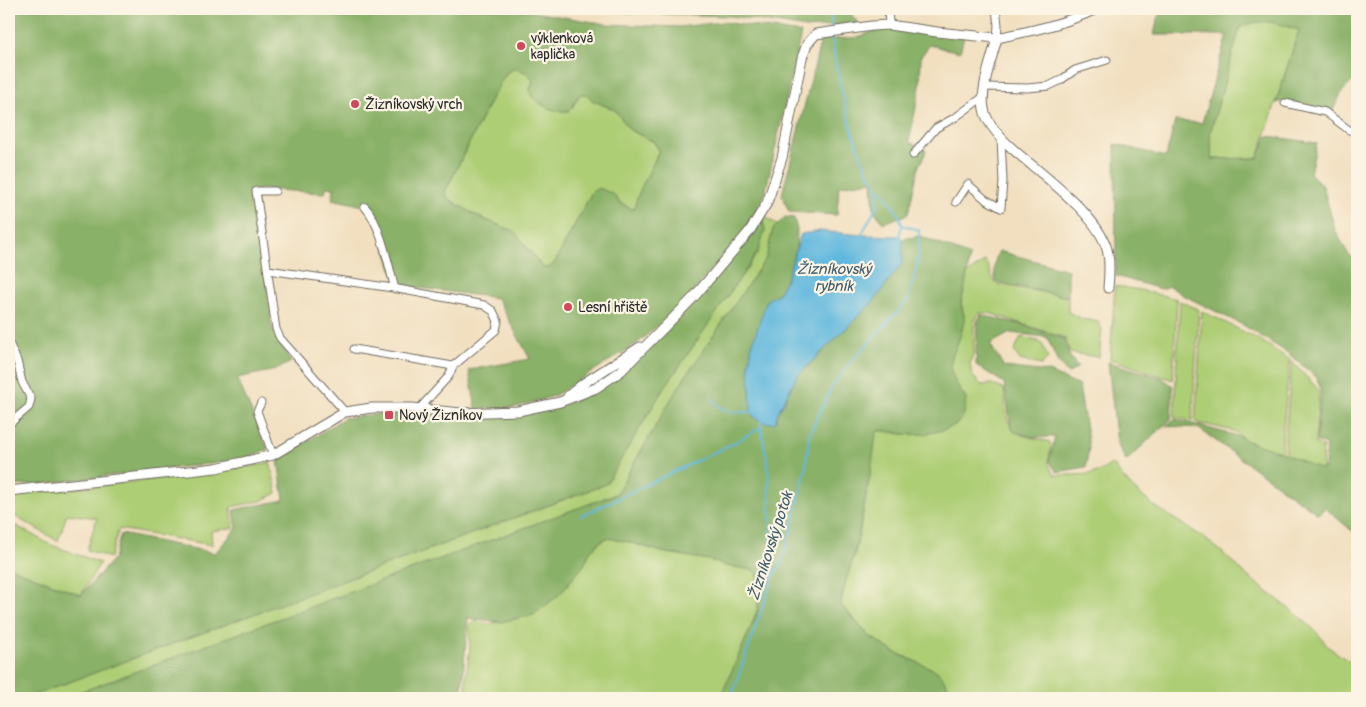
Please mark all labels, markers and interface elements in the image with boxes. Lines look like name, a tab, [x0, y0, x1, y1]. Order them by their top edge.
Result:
place label: výklenková kaplička	[530, 30, 593, 63]
marker: výklenková kaplička	[515, 40, 527, 52]
place label: Žizníkovský vrch	[365, 96, 462, 113]
marker: Žizníkovský vrch	[349, 98, 361, 110]
water label: Žizníkovský rybník	[797, 260, 874, 296]
place label: Lesní hřiště	[578, 299, 648, 316]
marker: Lesní hřiště	[562, 301, 574, 313]
place label: Nový Žizníkov	[399, 407, 483, 424]
marker: Nový Žizníkov	[383, 409, 395, 421]
water label: Žizníkovský potok	[745, 488, 798, 603]

